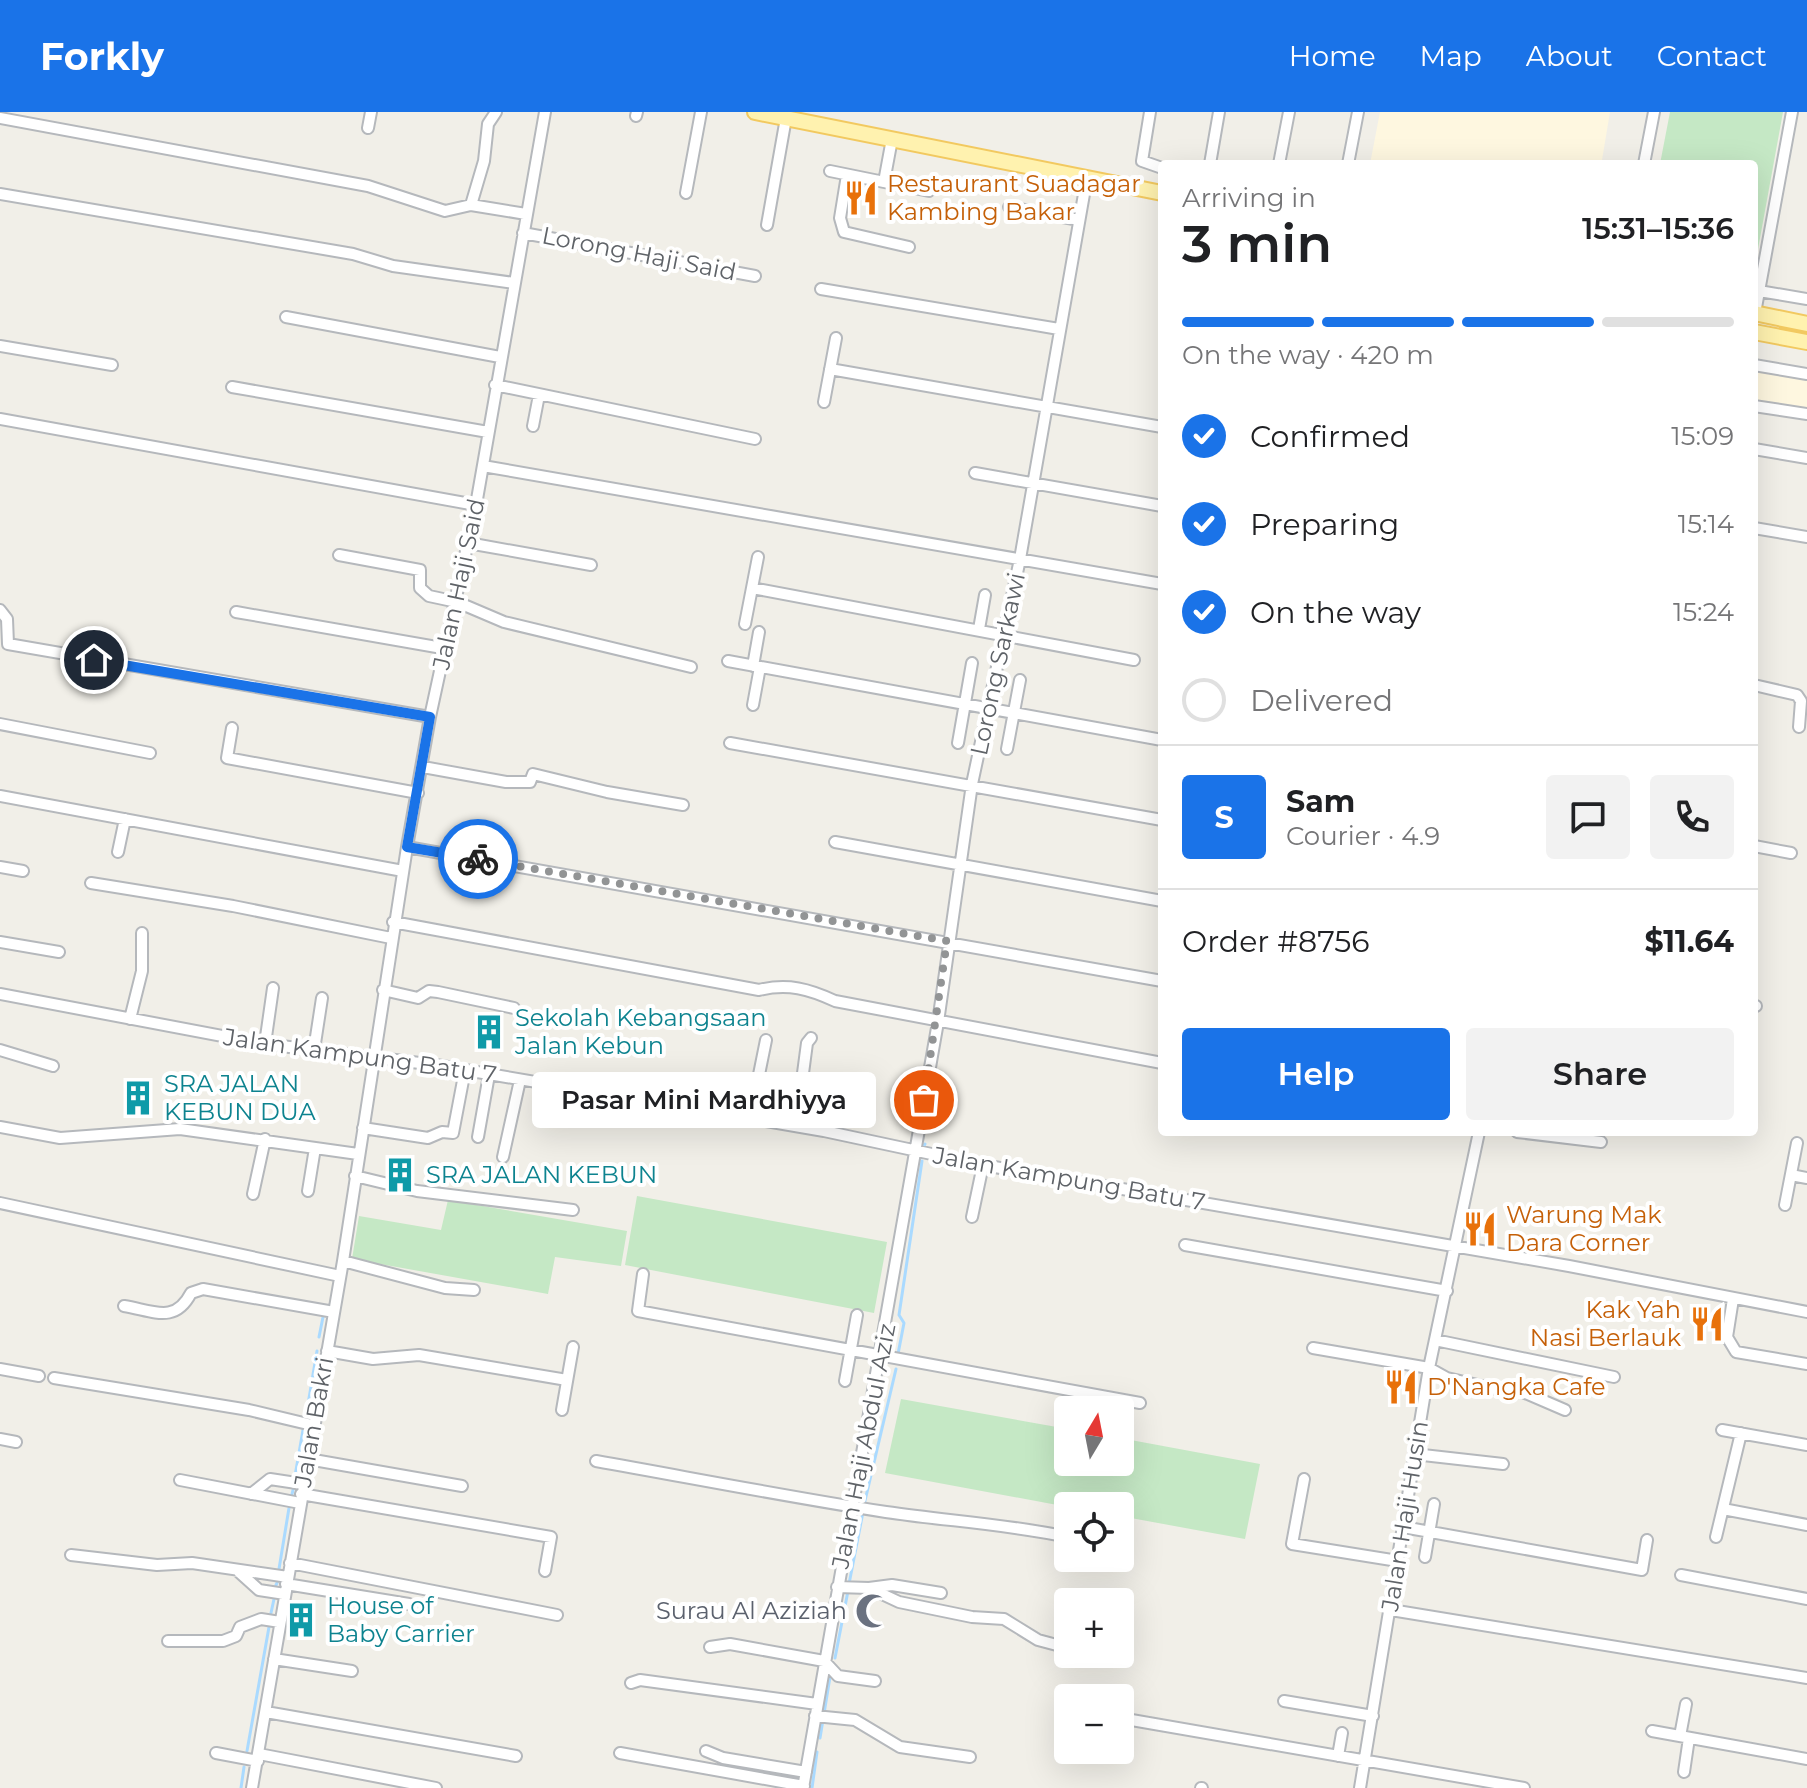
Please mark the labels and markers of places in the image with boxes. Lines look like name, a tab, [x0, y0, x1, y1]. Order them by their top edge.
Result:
place label: Restaurant Suadagar Kambing Bakar	[887, 169, 1141, 226]
restaurant icon: Restaurant Suadagar Kambing Bakar	[842, 179, 880, 217]
pin	[60, 626, 128, 694]
place label: Sekolah Kebangsaan Jalan Kebun	[514, 1003, 767, 1060]
building icon: Sekolah Kebangsaan Jalan Kebun	[470, 1013, 508, 1051]
pin	[890, 1066, 958, 1134]
place label: SRA JALAN KEBUN DUA	[164, 1069, 316, 1126]
callout: Pasar Mini Mardhiyya	[532, 1072, 876, 1128]
building icon: SRA JALAN KEBUN DUA	[119, 1079, 157, 1117]
building icon: SRA JALAN KEBUN	[381, 1156, 419, 1194]
place label: SRA JALAN KEBUN	[426, 1160, 657, 1189]
place label: Warung Mak Dara Corner	[1506, 1200, 1662, 1257]
restaurant icon: Warung Mak Dara Corner	[1461, 1210, 1499, 1248]
place label: Kak Yah Nasi Berlauk	[1530, 1295, 1682, 1352]
restaurant icon: Kak Yah Nasi Berlauk	[1688, 1305, 1726, 1343]
restaurant icon: D'Nangka Cafe	[1382, 1368, 1420, 1406]
place label: D'Nangka Cafe	[1427, 1372, 1606, 1401]
place label: House of Baby Carrier	[327, 1591, 475, 1648]
mosque icon: Surau Al Aziziah	[854, 1592, 892, 1630]
place label: Surau Al Aziziah	[656, 1596, 847, 1625]
building icon: House of Baby Carrier	[282, 1601, 320, 1639]

